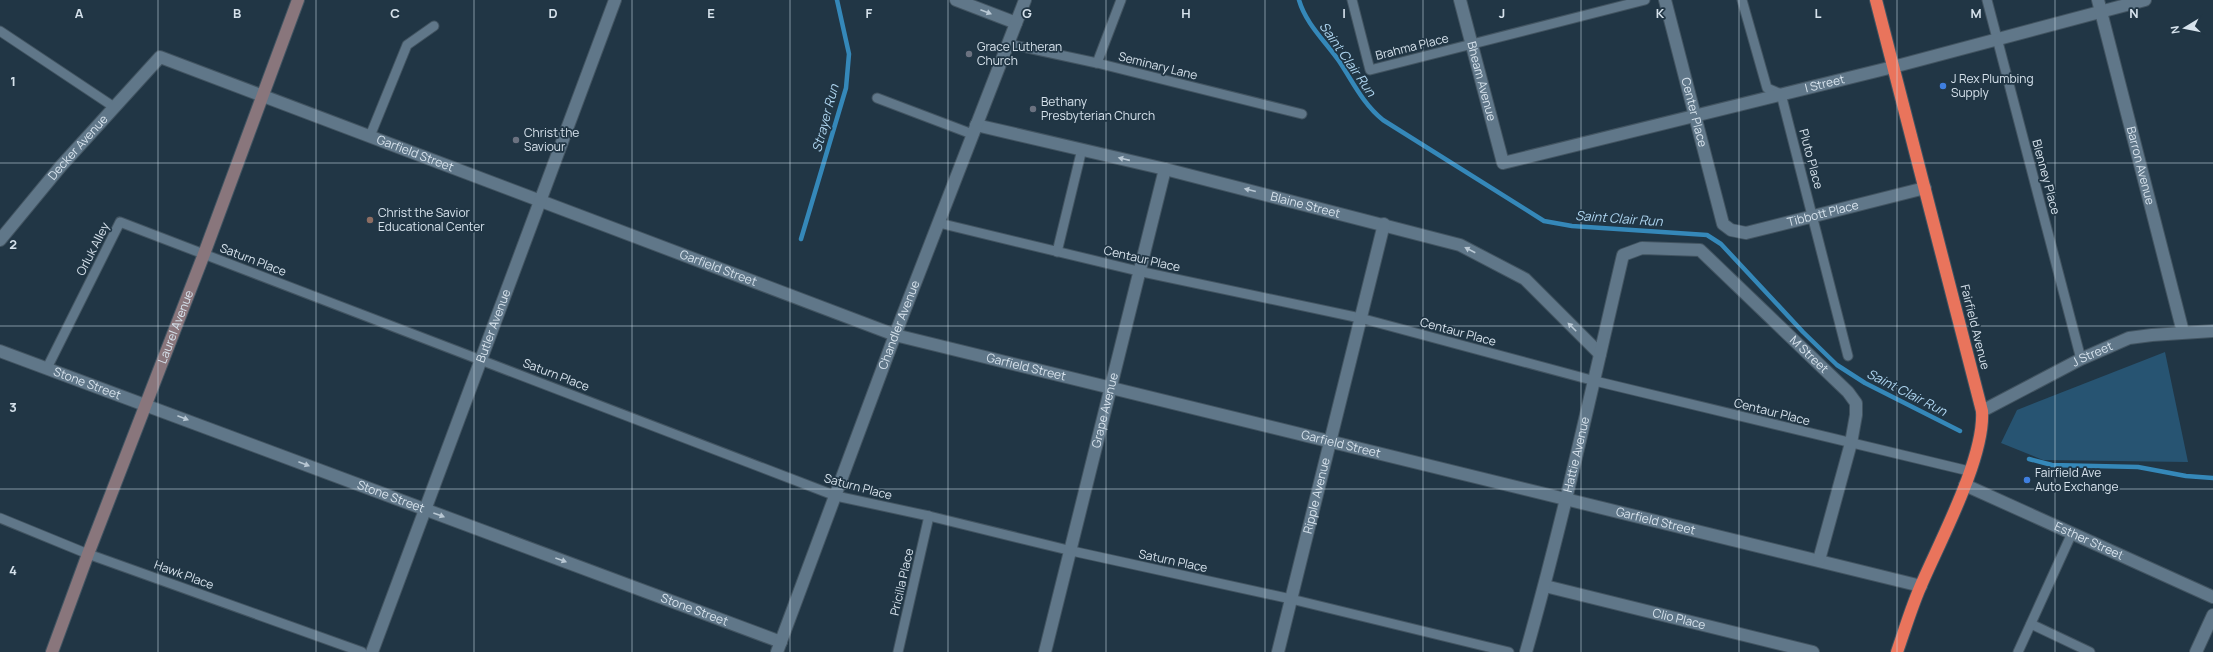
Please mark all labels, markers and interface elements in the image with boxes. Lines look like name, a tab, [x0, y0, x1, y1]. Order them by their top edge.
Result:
text: A	[75, 4, 84, 22]
text: B	[233, 4, 241, 22]
text: C	[390, 4, 400, 22]
text: D	[548, 4, 558, 22]
text: E	[707, 4, 715, 22]
text: F	[866, 4, 873, 22]
text: G	[1022, 4, 1032, 22]
text: H	[1181, 4, 1191, 22]
text: I	[1342, 4, 1346, 22]
text: J	[1499, 4, 1505, 22]
text: K	[1656, 4, 1665, 22]
text: L	[1815, 4, 1822, 22]
text: M	[1970, 4, 1982, 22]
text: N	[2129, 4, 2139, 22]
north arrow	[2165, 8, 2205, 48]
one-way arrow	[980, 9, 992, 15]
water label: Saint Clair Run	[1316, 18, 1381, 101]
text: N	[2167, 25, 2183, 35]
street label: Brahma Place	[1374, 29, 1450, 64]
place label: Grace Lutheran Church	[977, 38, 1062, 69]
street label: Bheam Avenue	[1463, 39, 1501, 123]
street label: Seminary Lane	[1117, 47, 1199, 84]
marker: Grace Lutheran Church	[964, 49, 974, 59]
street label: I Street	[1803, 70, 1847, 96]
place label: J Rex Plumbing Supply	[1951, 70, 2034, 101]
text: 1	[10, 72, 16, 90]
street label: Center Place	[1677, 76, 1712, 149]
water label: Strayer Run	[807, 81, 843, 154]
marker: J Rex Plumbing Supply	[1938, 81, 1948, 91]
place label: Bethany Presbyterian Church	[1041, 93, 1155, 124]
marker: Bethany Presbyterian Church	[1028, 104, 1038, 114]
street label: Decker Avenue	[44, 111, 112, 184]
place label: Christ the Saviour	[524, 124, 579, 155]
street label: Barron Avenue	[2123, 125, 2159, 207]
street label: Pluto Place	[1795, 127, 1828, 191]
street label: Garfield Street	[374, 131, 457, 175]
marker: Christ the Saviour	[511, 135, 521, 145]
street label: Blenney Place	[2028, 137, 2065, 216]
one-way arrow	[1117, 156, 1129, 162]
one-way arrow	[1244, 187, 1256, 193]
street label: Blaine Street	[1269, 188, 1342, 222]
street label: Tibbott Place	[1785, 196, 1860, 230]
place label: Christ the Savior Educational Center	[378, 204, 485, 235]
water label: Saint Clair Run	[1575, 206, 1664, 230]
marker: Christ the Savior Educational Center	[365, 215, 375, 225]
street label: Orluk Alley	[72, 219, 114, 278]
text: 2	[9, 235, 17, 253]
street label: Saturn Place	[217, 239, 289, 280]
street label: Centaur Place	[1102, 241, 1182, 276]
street label: Garfield Street	[677, 245, 760, 290]
one-way arrow	[1464, 246, 1475, 253]
street label: Chandler Avenue	[874, 278, 923, 372]
street label: Fairfield Avenue	[1957, 282, 1994, 371]
street label: Laurel Avenue	[153, 287, 197, 366]
street label: Butler Avenue	[472, 287, 514, 365]
street label: Centaur Place	[1418, 313, 1498, 350]
one-way arrow	[1567, 322, 1577, 332]
street label: M Street	[1786, 332, 1833, 377]
street label: J Street	[2068, 337, 2115, 370]
street label: Garfield Street	[985, 349, 1068, 385]
street label: Saturn Place	[520, 354, 592, 395]
street label: Stone Street	[51, 363, 124, 403]
water label: Saint Clair Run	[1864, 364, 1951, 420]
street label: Grape Avenue	[1087, 371, 1122, 450]
street label: Centaur Place	[1732, 394, 1812, 429]
text: 3	[9, 398, 17, 416]
one-way arrow	[177, 415, 189, 421]
street label: Hattie Avenue	[1559, 415, 1593, 494]
street label: Garfield Street	[1299, 426, 1383, 462]
street label: Ripple Avenue	[1299, 456, 1334, 535]
one-way arrow	[299, 462, 311, 468]
place label: Fairfield Ave Auto Exchange	[2035, 464, 2118, 495]
street label: Saturn Place	[822, 469, 894, 504]
marker: Fairfield Ave Auto Exchange	[2022, 475, 2032, 485]
street label: Stone Street	[355, 476, 427, 517]
street label: Garfield Street	[1614, 503, 1697, 539]
one-way arrow	[433, 513, 445, 519]
street label: Esther Street	[2052, 518, 2127, 564]
street label: Saturn Place	[1137, 545, 1209, 576]
street label: Pricilla Place	[886, 547, 918, 617]
street label: Hawk Place	[152, 556, 216, 593]
one-way arrow	[555, 558, 567, 564]
text: 4	[9, 561, 17, 579]
street label: Stone Street	[658, 589, 731, 630]
street label: Clio Place	[1651, 604, 1707, 633]

